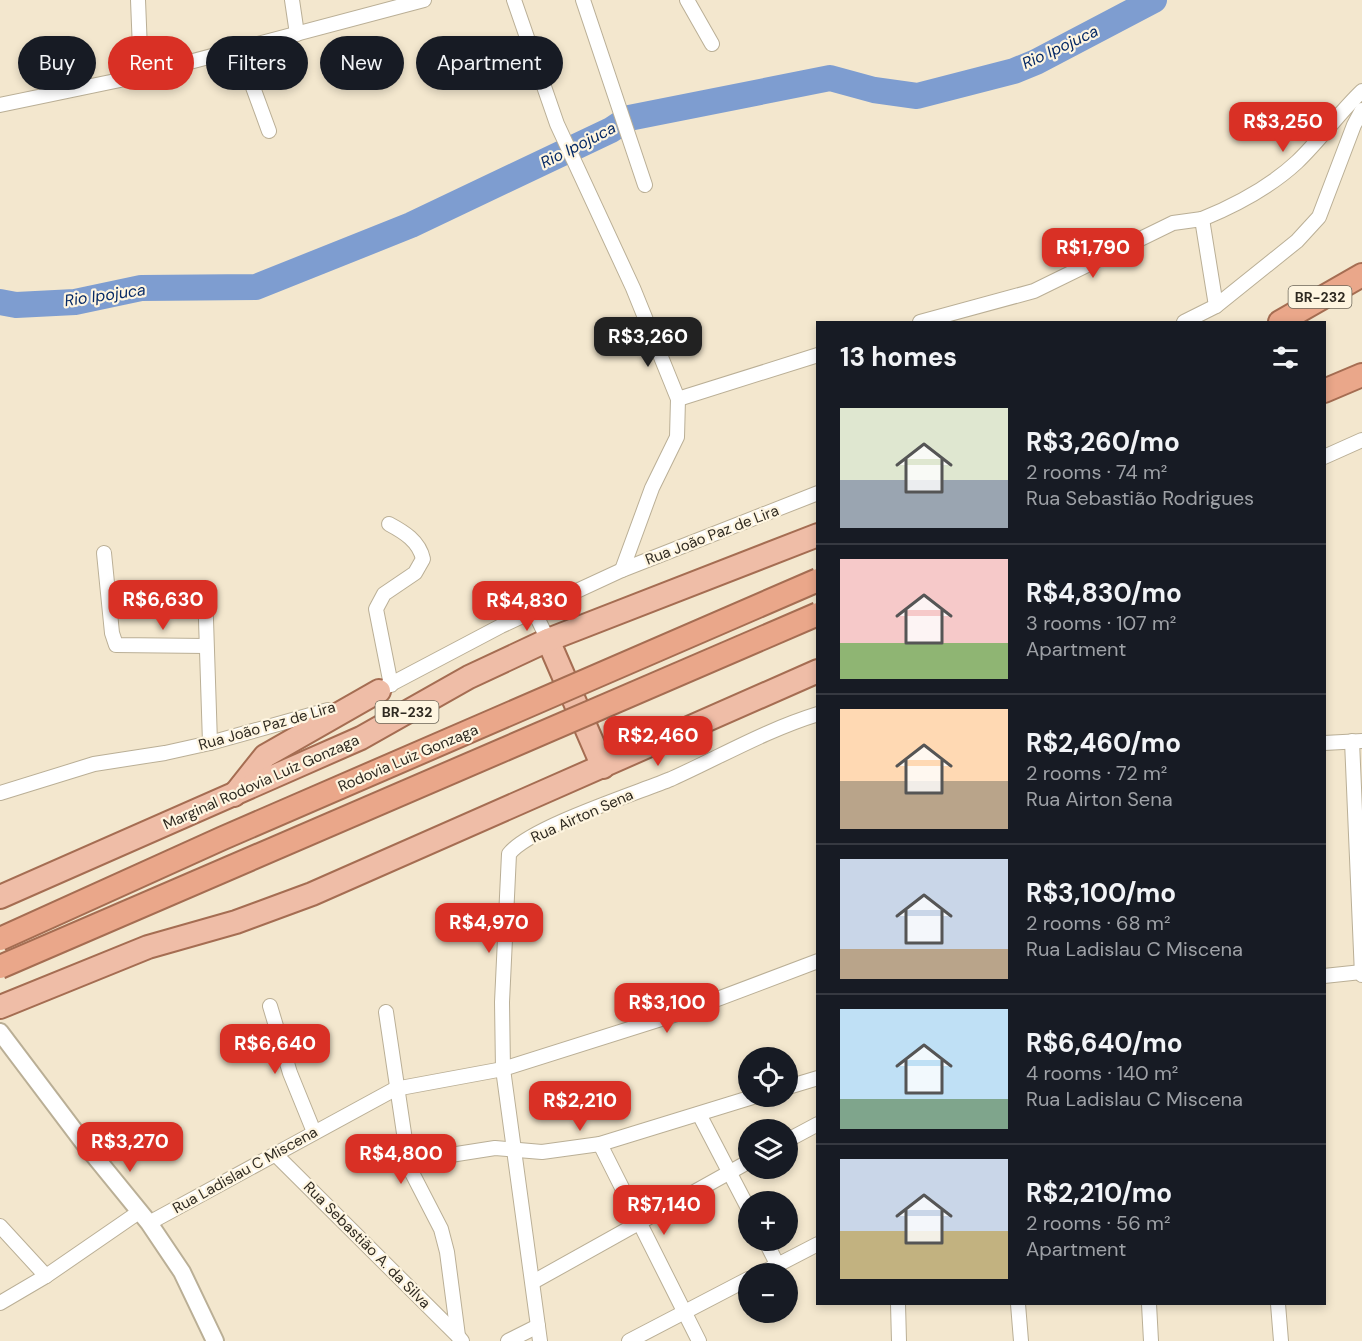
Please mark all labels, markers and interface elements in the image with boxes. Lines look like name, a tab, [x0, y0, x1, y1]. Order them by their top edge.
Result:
water label: Rio Ipojuca	[1018, 20, 1102, 74]
chip: Buy	[18, 36, 96, 90]
chip: Rent	[108, 36, 194, 90]
chip: Filters	[206, 36, 308, 90]
chip: New	[320, 36, 404, 90]
chip: Apartment	[416, 36, 563, 90]
pin: R$3,250	[1228, 102, 1338, 153]
text: R$3,250	[1243, 108, 1323, 134]
water label: Rio Ipojuca	[537, 117, 619, 173]
pin: R$1,790	[1038, 228, 1148, 279]
text: R$1,790	[1056, 234, 1130, 260]
water label: Rio Ipojuca	[63, 279, 147, 311]
road number: BR-232	[1288, 286, 1352, 308]
pin: R$3,260	[593, 317, 703, 368]
text: R$3,260	[608, 323, 688, 349]
text: 13 homes	[840, 340, 957, 374]
icon: filters	[1269, 341, 1302, 374]
text: R$3,260/mo	[1026, 425, 1180, 459]
icon: home	[888, 432, 960, 504]
text: 2 rooms · 74 m²	[1026, 459, 1167, 485]
text: Rua Sebastião Rodrigues	[1026, 485, 1254, 511]
street label: Rua João Paz de Lira	[642, 500, 782, 570]
text: R$4,830/mo	[1026, 576, 1182, 610]
pin: R$6,630	[108, 580, 218, 631]
pin: R$4,830	[472, 581, 582, 632]
icon: home	[888, 583, 960, 655]
text: R$6,630	[122, 586, 204, 612]
text: R$4,830	[486, 587, 568, 613]
text: 3 rooms · 107 m²	[1026, 610, 1176, 636]
text: Apartment	[1026, 636, 1126, 662]
street label: Rua João Paz de Lira	[196, 697, 338, 755]
road number: BR-232	[376, 701, 438, 723]
pin: R$2,460	[603, 716, 713, 767]
street label: Rodovia Luiz Gonzaga	[335, 719, 481, 797]
text: R$2,460	[618, 722, 698, 748]
text: R$2,460/mo	[1026, 726, 1181, 760]
street label: Marginal Rodovia Luiz Gonzaga	[160, 730, 362, 834]
icon: home	[888, 733, 960, 805]
text: 2 rooms · 72 m²	[1026, 760, 1167, 786]
street label: Rua Airton Sena	[528, 785, 636, 847]
text: Rua Airton Sena	[1026, 786, 1173, 812]
text: R$3,100/mo	[1026, 876, 1176, 910]
icon: home	[888, 883, 960, 955]
pin: R$4,970	[434, 903, 544, 954]
text: R$4,970	[449, 909, 529, 935]
text: 2 rooms · 68 m²	[1026, 910, 1171, 936]
text: Rua Ladislau C Miscena	[1026, 936, 1243, 962]
pin: R$3,100	[612, 983, 722, 1034]
text: R$3,100	[628, 989, 706, 1015]
pin: R$6,640	[220, 1024, 330, 1075]
text: R$6,640/mo	[1026, 1026, 1183, 1060]
text: R$6,640	[234, 1030, 316, 1056]
icon: home	[888, 1033, 960, 1105]
map controls	[738, 1047, 798, 1323]
button: locate	[738, 1047, 798, 1107]
text: 4 rooms · 140 m²	[1026, 1060, 1178, 1086]
pin: R$2,210	[525, 1081, 635, 1132]
text: Rua Ladislau C Miscena	[1026, 1086, 1243, 1112]
text: R$2,210	[543, 1087, 617, 1113]
button: layers	[738, 1119, 798, 1179]
pin: R$3,270	[75, 1122, 185, 1173]
street label: Rua Ladislau C Miscena	[169, 1122, 321, 1218]
text: R$3,270	[91, 1128, 169, 1154]
pin: R$4,800	[346, 1134, 456, 1185]
text: R$4,800	[359, 1140, 443, 1166]
text: R$2,210/mo	[1026, 1176, 1172, 1210]
street label: Rua Sebastião A. da Silva	[299, 1177, 435, 1313]
icon: home	[888, 1183, 960, 1255]
pin: R$7,140	[609, 1185, 719, 1236]
text: R$7,140	[627, 1191, 701, 1217]
button: +	[738, 1191, 798, 1251]
text: 2 rooms · 56 m²	[1026, 1210, 1171, 1236]
text: Apartment	[1026, 1236, 1126, 1262]
button: −	[738, 1263, 798, 1323]

